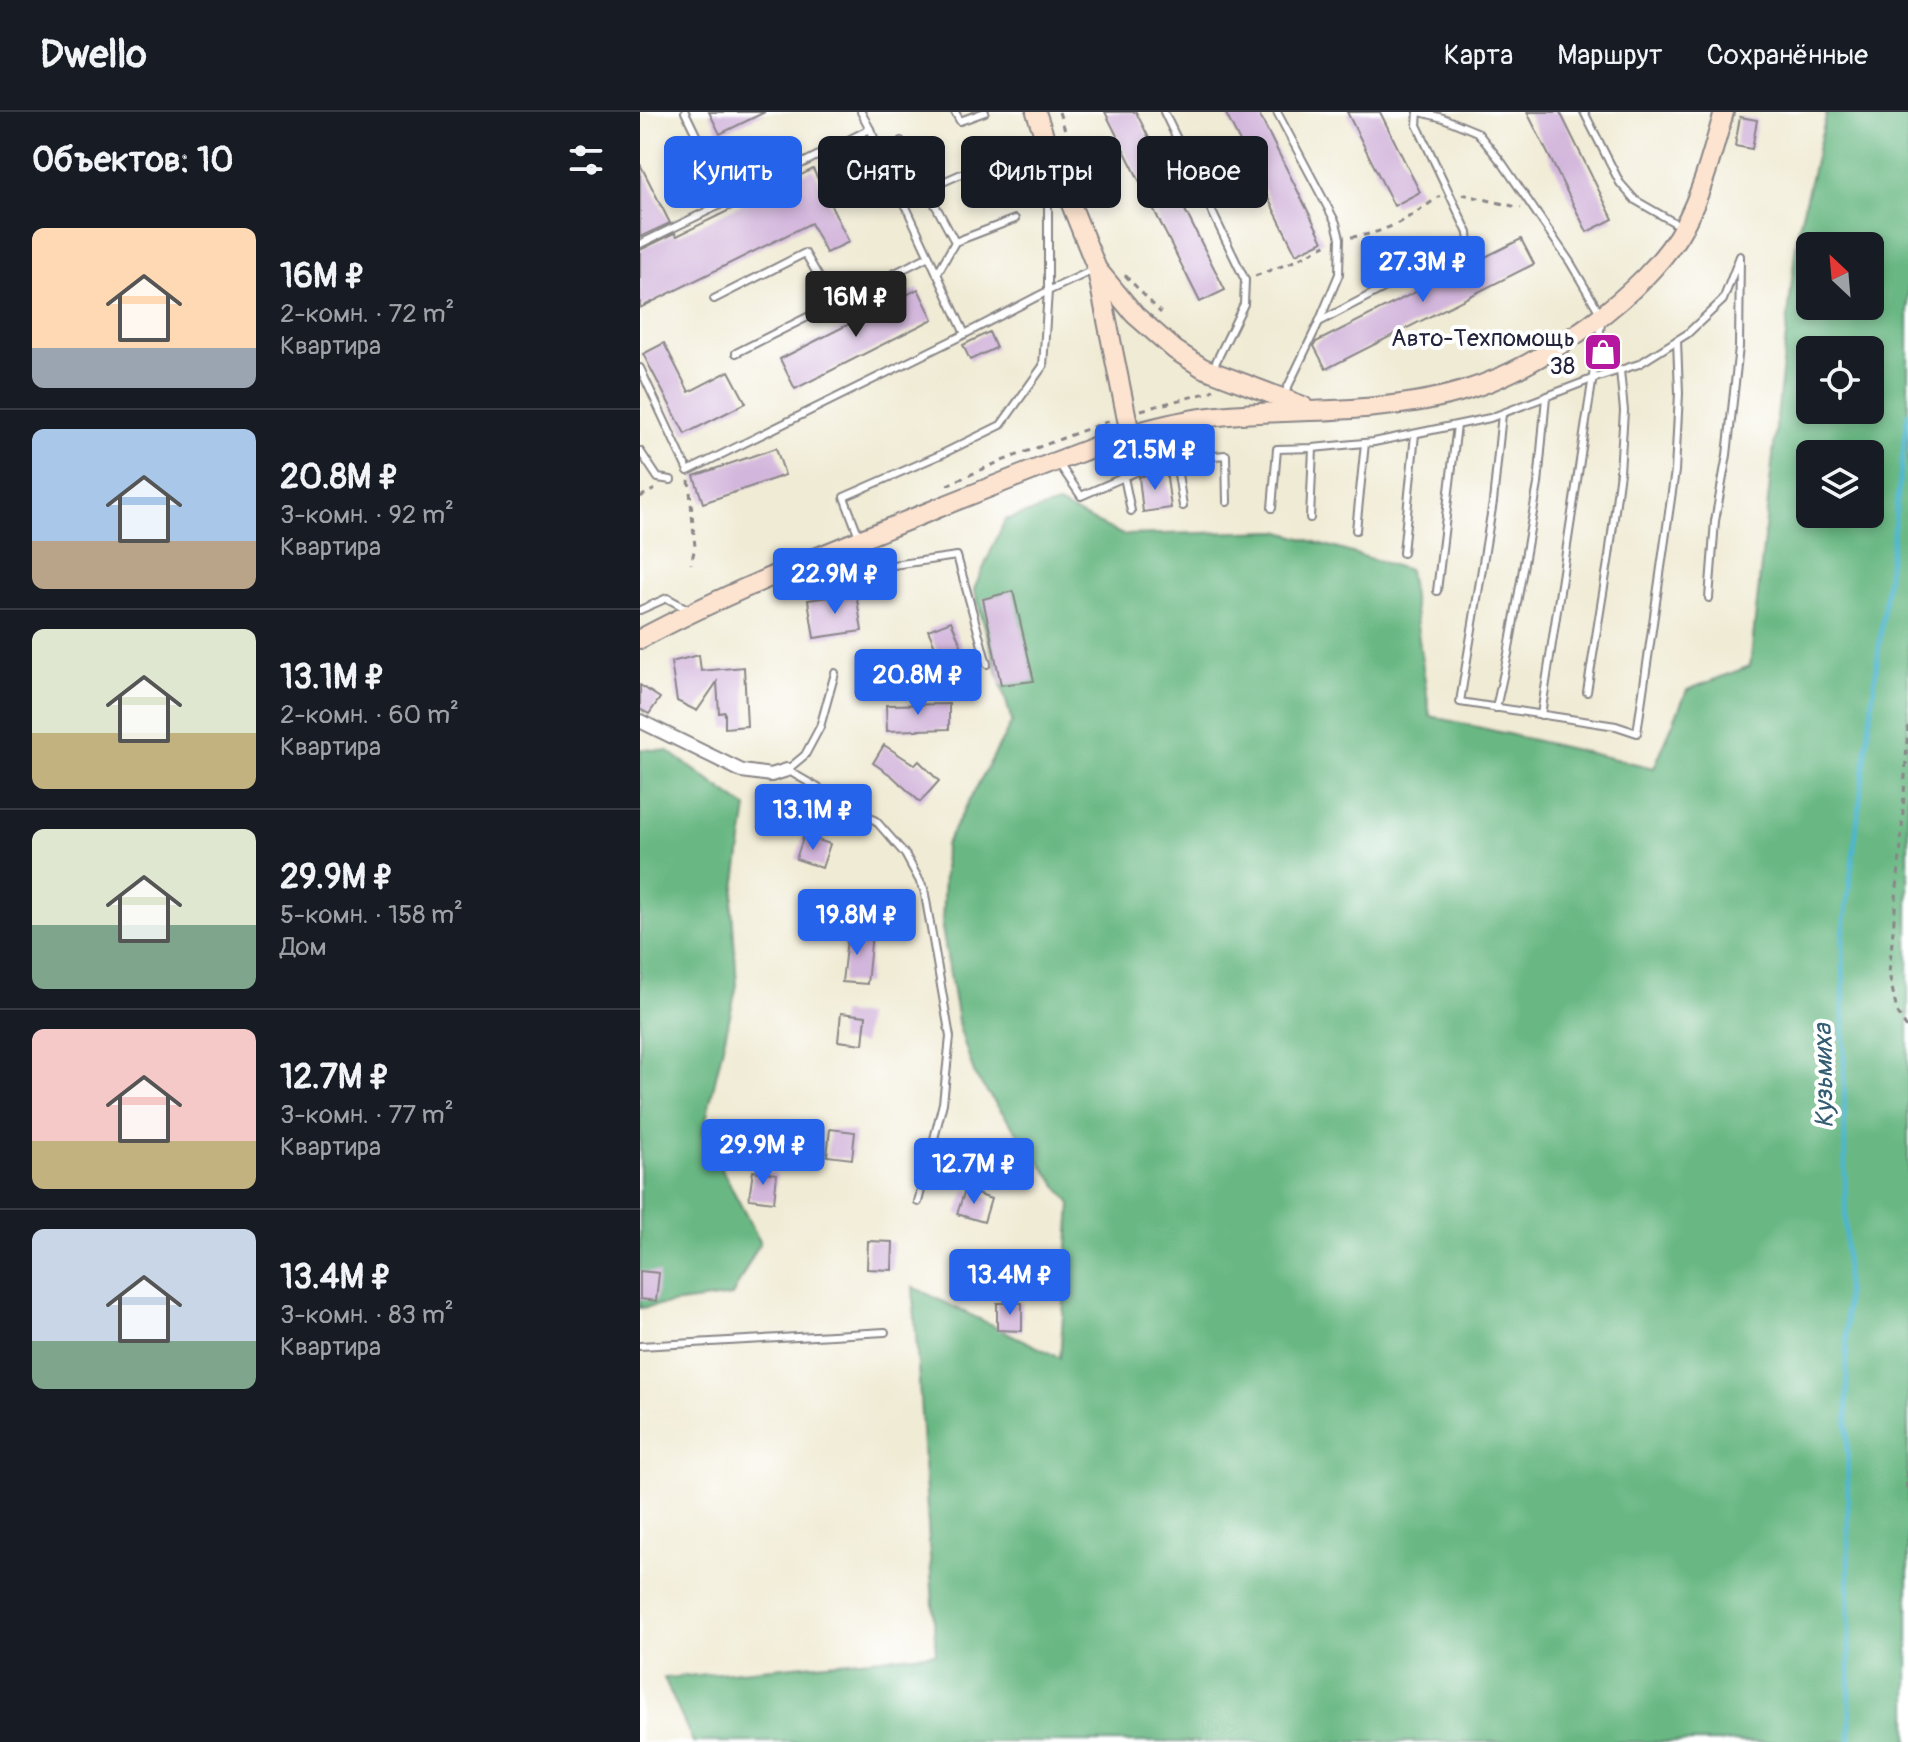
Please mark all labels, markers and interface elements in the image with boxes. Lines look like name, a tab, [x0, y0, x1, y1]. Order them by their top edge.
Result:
text: Dwello	[40, 31, 147, 79]
text: Карта	[1444, 38, 1513, 73]
text: Маршрут	[1557, 38, 1663, 73]
text: Сохранённые	[1707, 38, 1868, 73]
chip: Купить	[664, 136, 802, 208]
chip: Снять	[818, 136, 945, 208]
chip: Фильтры	[961, 136, 1121, 208]
chip: Новое	[1137, 136, 1268, 208]
icon: filters	[564, 138, 608, 182]
text: Объектов: 10	[32, 139, 233, 182]
north arrow	[1796, 232, 1884, 320]
map controls	[1796, 232, 1884, 528]
pin: 27.3M ₽	[1349, 236, 1497, 304]
text: 27.3M ₽	[1379, 246, 1467, 278]
text: 16M ₽	[280, 255, 365, 298]
icon: home	[96, 260, 192, 356]
pin: 16M ₽	[800, 271, 912, 339]
text: 16M ₽	[823, 281, 889, 313]
text: 2-комн. · 72 m²	[280, 298, 454, 330]
place label: Авто-Техпомощь 38	[1391, 324, 1575, 381]
text: Квартира	[280, 330, 381, 362]
shop icon: Авто-Техпомощь 38	[1582, 331, 1624, 373]
button: locate	[1796, 336, 1884, 424]
pin: 21.5M ₽	[1081, 424, 1229, 492]
text: 21.5M ₽	[1113, 434, 1197, 466]
button: layers	[1796, 440, 1884, 528]
text: 20.8M ₽	[280, 456, 399, 499]
icon: home	[96, 461, 192, 557]
text: 3-комн. · 92 m²	[280, 499, 454, 531]
text: Квартира	[280, 531, 381, 563]
pin: 22.9M ₽	[761, 548, 909, 616]
text: 22.9M ₽	[791, 558, 879, 590]
pin: 20.8M ₽	[844, 649, 992, 717]
text: 13.1M ₽	[280, 656, 385, 699]
text: 20.8M ₽	[872, 659, 964, 691]
icon: home	[96, 661, 192, 757]
text: 2-комн. · 60 m²	[280, 699, 459, 731]
text: Квартира	[280, 731, 381, 763]
pin: 13.1M ₽	[739, 784, 887, 852]
text: 13.1M ₽	[773, 794, 853, 826]
text: 29.9M ₽	[280, 856, 394, 899]
icon: home	[96, 861, 192, 957]
pin: 19.8M ₽	[783, 889, 931, 957]
text: 5-комн. · 158 m²	[280, 899, 463, 931]
text: 19.8M ₽	[816, 899, 898, 931]
text: Дом	[280, 931, 327, 963]
water label: Кузьмиха	[1807, 1022, 1841, 1128]
text: 12.7M ₽	[280, 1056, 390, 1099]
icon: home	[96, 1061, 192, 1157]
text: 3-комн. · 77 m²	[280, 1099, 454, 1131]
pin: 29.9M ₽	[689, 1119, 837, 1187]
text: 29.9M ₽	[720, 1129, 806, 1161]
text: Квартира	[280, 1131, 381, 1163]
pin: 12.7M ₽	[900, 1138, 1048, 1206]
text: 12.7M ₽	[932, 1148, 1016, 1180]
pin: 13.4M ₽	[936, 1249, 1084, 1317]
text: 13.4M ₽	[280, 1256, 392, 1299]
text: 13.4M ₽	[967, 1259, 1053, 1291]
icon: home	[96, 1261, 192, 1357]
text: 3-комн. · 83 m²	[280, 1299, 454, 1331]
text: Квартира	[280, 1331, 381, 1363]

